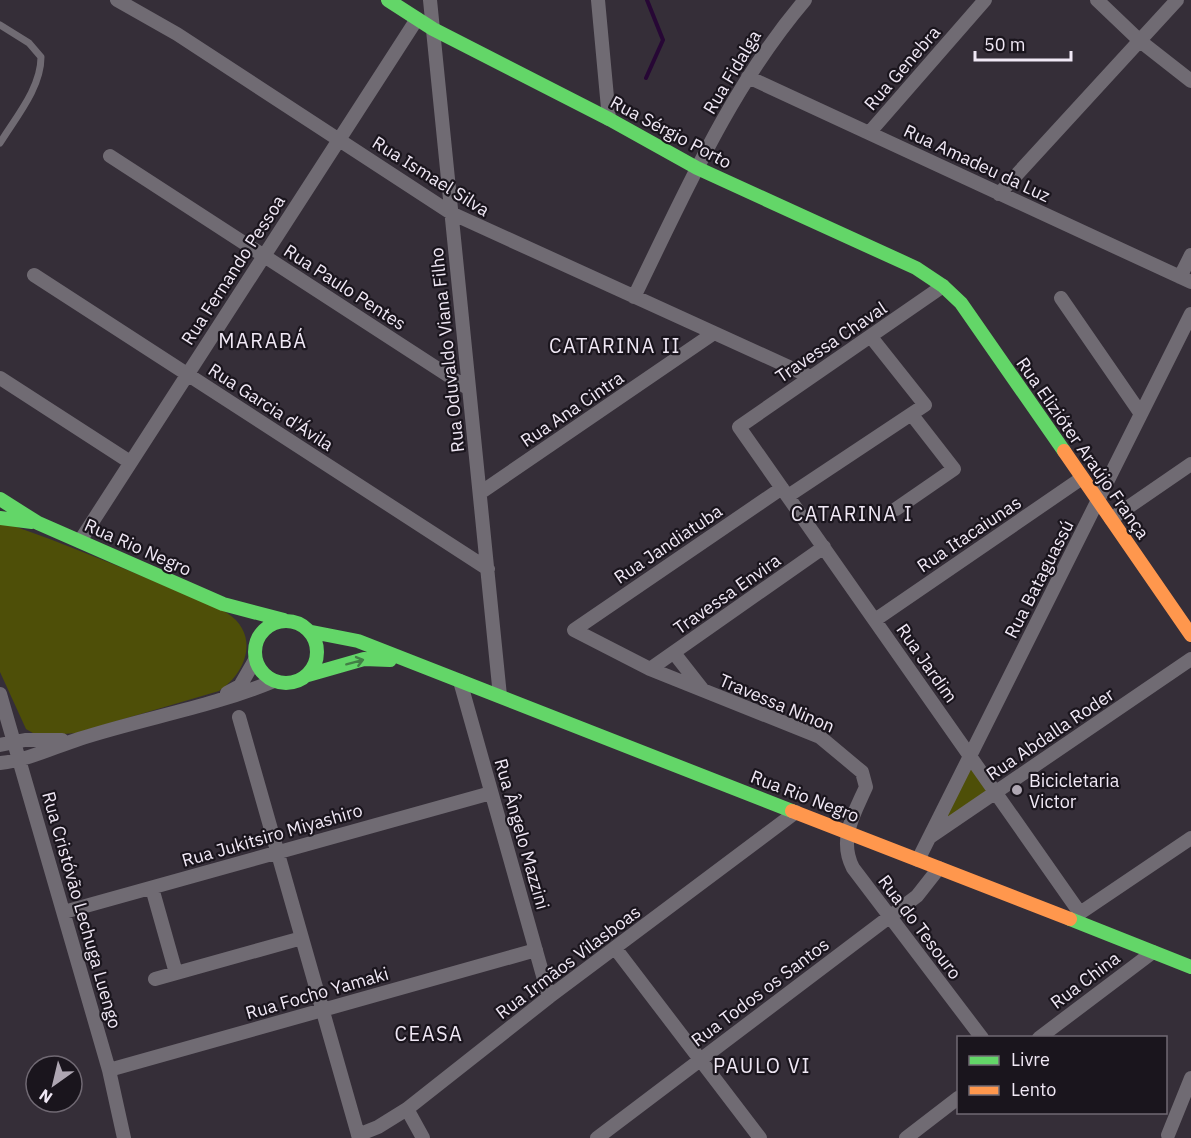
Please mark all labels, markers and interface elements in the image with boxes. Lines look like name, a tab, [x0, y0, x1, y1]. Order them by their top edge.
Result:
street label: Rua Genebra	[859, 21, 945, 115]
scale bar	[975, 24, 1071, 62]
street label: Rua Fidalga	[698, 25, 766, 118]
text: 50 m	[984, 33, 1026, 56]
street label: Rua Sérgio Porto	[606, 90, 736, 174]
street label: Rua Amadeu da Luz	[900, 119, 1054, 207]
street label: Rua Ismael Silva	[368, 131, 494, 221]
street label: Rua Fernando Pessoa	[176, 190, 290, 349]
street label: Rua Paulo Pentes	[280, 239, 410, 335]
street label: Rua Oduvaldo Viana Filho	[425, 246, 469, 454]
street label: Travessa Chaval	[771, 296, 891, 388]
district label: MARABÁ	[218, 327, 308, 354]
district label: CATARINA II	[549, 332, 681, 359]
street label: Rua Elizióter Araújo França	[1011, 353, 1155, 544]
street label: Rua Garcia d'Ávila	[204, 358, 338, 456]
street label: Rua Ana Cintra	[516, 366, 628, 452]
street label: Rua Itacaiunas	[913, 491, 1025, 577]
street label: Rua Jandiatuba	[609, 499, 727, 589]
district label: CATARINA I	[791, 500, 913, 527]
street label: Rua Rio Negro	[81, 513, 195, 581]
street label: Rua Bataguassú	[999, 516, 1079, 642]
street label: Travessa Envira	[669, 548, 785, 639]
street label: Rua Jardim	[891, 619, 963, 707]
one-way arrow	[345, 655, 364, 667]
street label: Travessa Ninon	[716, 668, 838, 738]
street label: Rua Abdalla Roder	[982, 682, 1119, 785]
street label: Rua Ângelo Mazzini	[489, 756, 555, 912]
street label: Rua Rio Negro	[747, 765, 863, 827]
place label: Bicicletaria Victor	[1029, 769, 1120, 813]
marker: Bicicletaria Victor	[1010, 783, 1024, 797]
street label: Rua Cristóvão Lechuga Luengo	[37, 789, 127, 1031]
street label: Rua Jukitsiro Miyashiro	[179, 798, 365, 872]
street label: Rua do Tesouro	[873, 870, 967, 984]
street label: Rua Irmãos Vilasboas	[491, 900, 645, 1024]
street label: Rua Todos os Santos	[686, 933, 834, 1051]
street label: Rua China	[1046, 946, 1125, 1014]
street label: Rua Focho Yamaki	[243, 962, 391, 1024]
district label: CEASA	[395, 1020, 463, 1047]
legend	[957, 1036, 1167, 1114]
text: Livre	[1011, 1048, 1050, 1071]
district label: PAULO VI	[713, 1052, 811, 1079]
north arrow	[24, 1054, 84, 1114]
text: Lento	[1011, 1078, 1056, 1101]
text: N	[35, 1085, 56, 1108]

